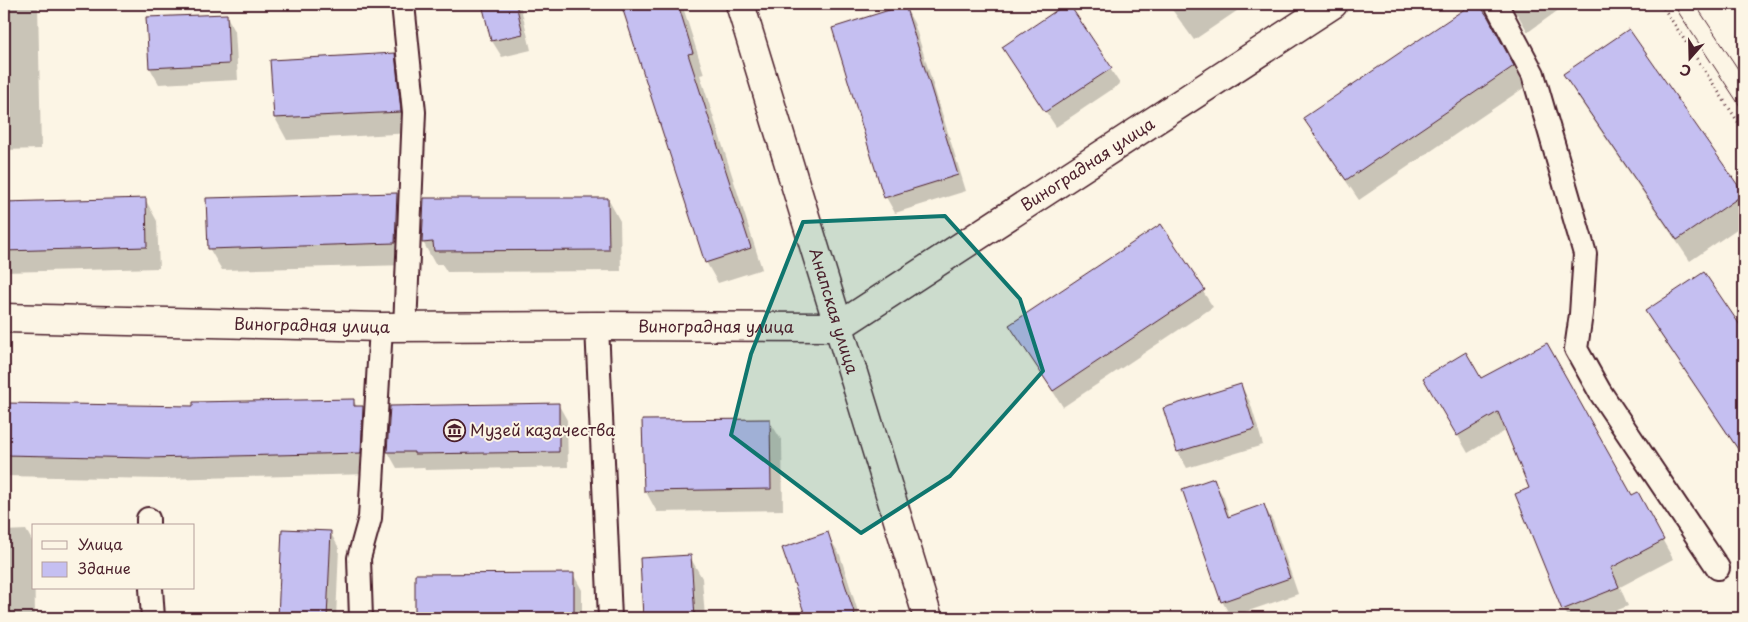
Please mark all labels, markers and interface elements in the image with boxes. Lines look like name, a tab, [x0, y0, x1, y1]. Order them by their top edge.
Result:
north arrow	[1666, 32, 1716, 82]
text: С	[1677, 59, 1694, 82]
street label: Виноградная улица	[1015, 111, 1159, 216]
street label: Анапская улица	[804, 245, 866, 377]
street label: Виноградная улица	[234, 310, 390, 338]
street label: Виноградная улица	[638, 313, 794, 338]
place label: Музей казачества	[470, 417, 615, 441]
museum icon: Музей казачества	[442, 418, 466, 442]
legend	[32, 524, 195, 590]
text: Улица	[78, 532, 123, 555]
text: Здание	[78, 556, 131, 579]

